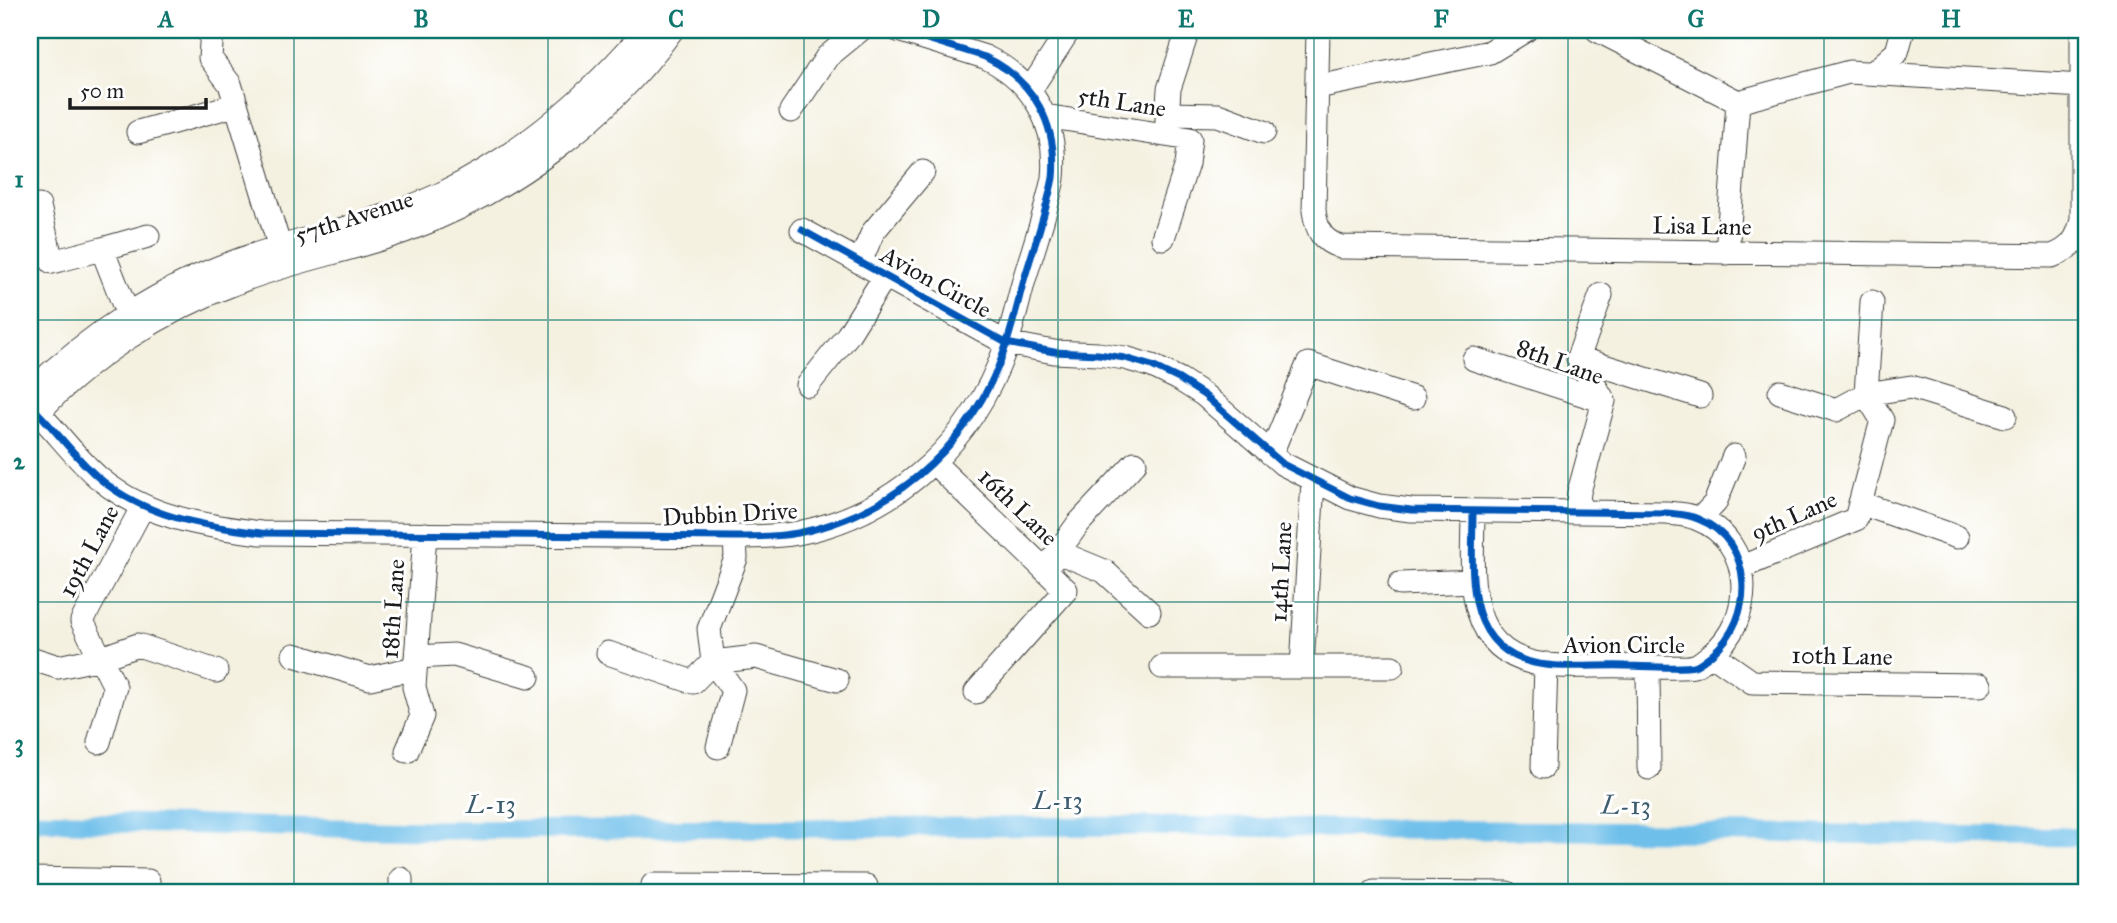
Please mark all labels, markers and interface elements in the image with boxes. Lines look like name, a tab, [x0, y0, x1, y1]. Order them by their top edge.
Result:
text: A	[156, 5, 174, 33]
text: B	[413, 5, 429, 33]
text: C	[668, 5, 684, 33]
text: D	[922, 5, 940, 33]
text: E	[1178, 5, 1195, 33]
text: F	[1433, 5, 1449, 33]
text: G	[1688, 5, 1705, 33]
text: H	[1941, 5, 1961, 33]
scale bar	[70, 66, 206, 110]
text: 50 m	[80, 78, 125, 104]
street label: 5th Lane	[1076, 80, 1168, 124]
text: 1	[14, 165, 24, 193]
street label: 57th Avenue	[291, 184, 417, 250]
street label: Lisa Lane	[1652, 210, 1752, 242]
street label: Avion Circle	[874, 239, 997, 325]
street label: 8th Lane	[1512, 332, 1608, 392]
text: 2	[13, 447, 25, 475]
street label: 16th Lane	[972, 462, 1064, 552]
street label: 9th Lane	[1746, 484, 1842, 548]
street label: Dubbin Drive	[662, 495, 798, 533]
street label: 19th Lane	[52, 500, 126, 602]
street label: 14th Lane	[1263, 521, 1299, 623]
street label: 18th Lane	[375, 558, 411, 660]
street label: Avion Circle	[1562, 630, 1685, 660]
street label: 10th Lane	[1791, 640, 1893, 672]
text: 3	[14, 729, 24, 758]
water label: L-13	[1032, 784, 1083, 816]
water label: L-13	[465, 788, 516, 820]
water label: L-13	[1600, 789, 1651, 821]

